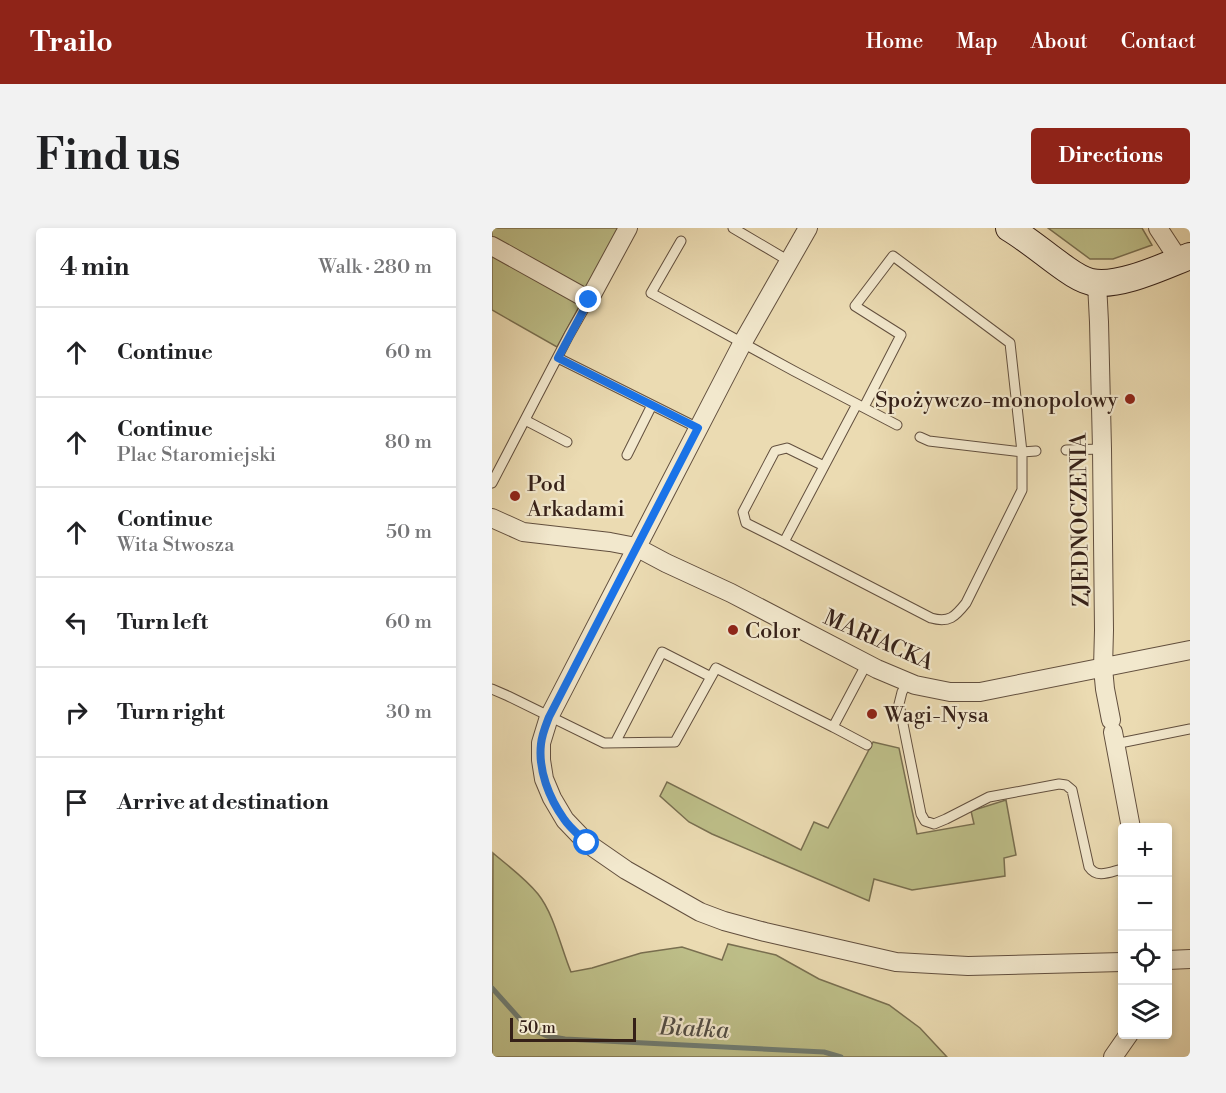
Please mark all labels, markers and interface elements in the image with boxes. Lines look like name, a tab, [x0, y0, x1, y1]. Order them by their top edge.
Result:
text: Trailo	[30, 25, 113, 60]
text: Home	[866, 29, 923, 55]
text: Map	[956, 29, 998, 55]
text: About	[1031, 29, 1088, 55]
text: Contact	[1121, 29, 1196, 55]
button: Directions	[1031, 128, 1190, 184]
text: Find us	[36, 130, 180, 183]
text: 4 min	[60, 251, 130, 283]
text: Walk · 280 m	[319, 255, 432, 280]
route end	[575, 286, 601, 312]
icon: ahead	[60, 336, 93, 369]
text: Continue	[117, 339, 213, 366]
text: 60 m	[385, 340, 432, 365]
place label: Spożywczo-monopolowy	[875, 387, 1118, 414]
marker: Spożywczo-monopolowy	[1123, 392, 1137, 406]
text: Continue	[117, 416, 213, 443]
icon: ahead	[60, 426, 93, 459]
text: 80 m	[385, 430, 432, 455]
street label: ZJEDNOCZENIA	[1065, 432, 1096, 607]
text: Plac Staromiejski	[117, 443, 276, 468]
place label: Pod Arkadami	[526, 471, 625, 523]
marker: Pod Arkadami	[508, 489, 522, 503]
text: Continue	[117, 506, 213, 533]
icon: ahead	[60, 516, 93, 549]
text: 50 m	[386, 520, 432, 545]
text: Wita Stwosza	[117, 533, 234, 558]
street label: MARIACKA	[819, 604, 938, 677]
icon: left	[60, 606, 93, 639]
text: Turn left	[117, 609, 208, 636]
text: 60 m	[385, 610, 432, 635]
place label: Color	[745, 618, 801, 645]
marker: Color	[726, 623, 740, 637]
icon: right	[60, 696, 93, 729]
text: Turn right	[117, 699, 225, 726]
text: 30 m	[386, 700, 432, 725]
place label: Wagi-Nysa	[883, 702, 990, 729]
marker: Wagi-Nysa	[865, 707, 879, 721]
icon: arrive	[60, 786, 93, 819]
text: Arrive at destination	[117, 789, 329, 816]
map controls	[1118, 823, 1172, 1039]
button: +	[1118, 823, 1172, 877]
route start	[573, 829, 599, 855]
button: −	[1118, 877, 1172, 931]
button: locate	[1118, 931, 1172, 985]
button: layers	[1118, 985, 1172, 1039]
water label: Białka	[657, 1012, 731, 1046]
scale bar	[510, 1015, 636, 1042]
text: 50 m	[519, 1018, 556, 1038]

